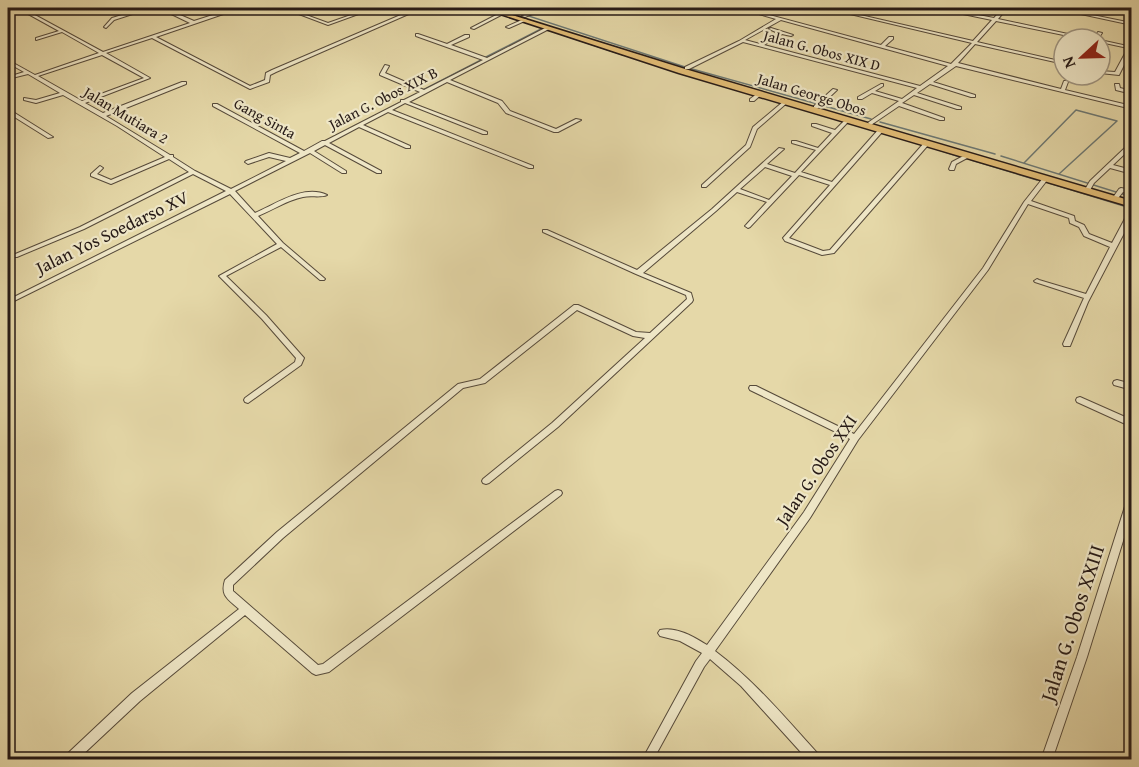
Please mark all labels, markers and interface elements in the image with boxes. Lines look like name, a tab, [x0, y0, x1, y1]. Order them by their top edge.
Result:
street label: Jalan G. Obos XIX D	[759, 24, 883, 76]
north arrow	[1052, 27, 1112, 87]
text: N	[1055, 53, 1081, 72]
street label: Jalan G. Obos XIX B	[323, 62, 441, 135]
street label: Jalan George Obos	[753, 67, 869, 121]
street label: Jalan Mutiara 2	[78, 80, 172, 149]
street label: Gang Sinta	[230, 92, 300, 144]
street label: Jalan Yos Soedarso XV	[29, 183, 193, 282]
street label: Jalan G. Obos XXI	[768, 409, 863, 533]
street label: Jalan G. Obos XXIII	[1031, 540, 1112, 708]

